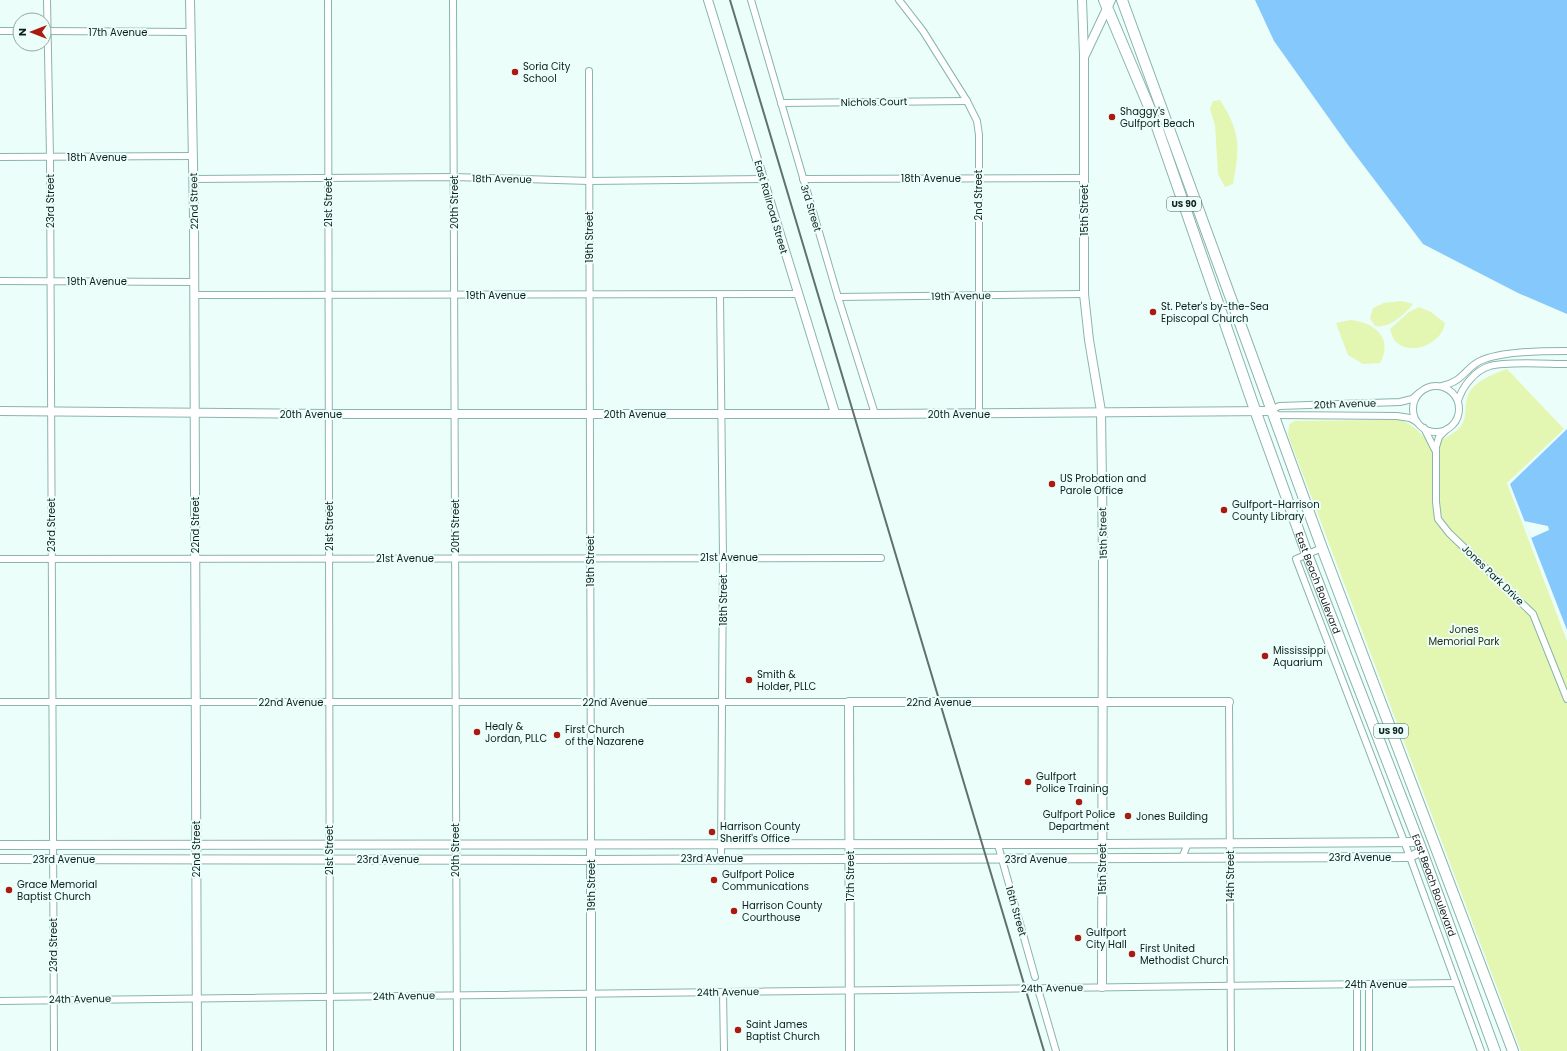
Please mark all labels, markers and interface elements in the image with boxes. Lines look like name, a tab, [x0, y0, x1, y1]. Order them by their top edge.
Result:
north arrow	[12, 12, 52, 52]
street label: 17th Avenue	[89, 25, 147, 40]
text: N	[14, 28, 30, 36]
place label: Soria City School	[523, 59, 571, 86]
marker: Soria City School	[510, 67, 520, 77]
street label: Nichols Court	[841, 94, 908, 110]
place label: Shaggy's Gulfport Beach	[1120, 104, 1195, 131]
marker: Shaggy's Gulfport Beach	[1107, 112, 1117, 122]
street label: 18th Avenue	[67, 150, 127, 165]
street label: East Railroad Street	[750, 158, 792, 256]
street label: 2nd Street	[971, 169, 986, 220]
street label: 18th Avenue	[472, 171, 532, 187]
street label: 18th Avenue	[901, 171, 961, 186]
street label: 22nd Street	[186, 172, 202, 229]
street label: 23rd Street	[43, 174, 58, 228]
street label: 20th Street	[447, 175, 462, 229]
street label: 21st Street	[321, 177, 336, 227]
street label: 3rd Street	[797, 183, 825, 234]
street label: 15th Street	[1077, 184, 1092, 236]
road number: US 90	[1167, 197, 1201, 211]
street label: 19th Street	[582, 211, 597, 263]
street label: 19th Avenue	[67, 274, 127, 289]
street label: 19th Avenue	[466, 288, 526, 303]
street label: 19th Avenue	[931, 288, 991, 304]
place label: St. Peter's by-the-Sea Episcopal Church	[1161, 299, 1269, 326]
marker: St. Peter's by-the-Sea Episcopal Church	[1148, 307, 1158, 317]
street label: 20th Avenue	[1314, 395, 1376, 413]
street label: 20th Avenue	[280, 407, 342, 422]
street label: 20th Avenue	[604, 407, 666, 422]
street label: 20th Avenue	[928, 407, 990, 422]
place label: US Probation and Parole Office	[1060, 471, 1146, 498]
marker: US Probation and Parole Office	[1047, 479, 1057, 489]
street label: 22nd Street	[188, 496, 203, 553]
place label: Gulfport-Harrison County Library	[1232, 497, 1320, 524]
street label: 23rd Street	[44, 498, 59, 552]
street label: 20th Street	[448, 499, 463, 553]
street label: 21st Street	[322, 501, 337, 551]
marker: Gulfport-Harrison County Library	[1219, 505, 1229, 515]
street label: 15th Street	[1095, 507, 1111, 559]
street label: East Beach Boulevard	[1292, 530, 1345, 636]
street label: 19th Street	[583, 535, 598, 587]
street label: Jones Park Drive	[1459, 541, 1527, 609]
street label: 21st Avenue	[700, 550, 758, 565]
street label: 21st Avenue	[376, 551, 434, 566]
street label: 18th Street	[716, 574, 731, 626]
park label: Jones Memorial Park	[1428, 622, 1500, 649]
place label: Mississippi Aquarium	[1273, 643, 1326, 670]
marker: Mississippi Aquarium	[1260, 651, 1270, 661]
place label: Smith & Holder, PLLC	[757, 667, 817, 694]
marker: Smith & Holder, PLLC	[744, 675, 754, 685]
street label: 22nd Avenue	[259, 695, 323, 710]
street label: 22nd Avenue	[583, 695, 647, 710]
street label: 22nd Avenue	[907, 695, 971, 710]
place label: Healy & Jordan, PLLC	[485, 719, 547, 746]
place label: First Church of the Nazarene	[565, 722, 644, 749]
road number: US 90	[1374, 724, 1408, 738]
marker: Healy & Jordan, PLLC	[472, 727, 482, 737]
marker: First Church of the Nazarene	[552, 730, 562, 740]
place label: Gulfport Police Training	[1036, 769, 1108, 796]
marker: Gulfport Police Training	[1023, 777, 1033, 787]
marker: Gulfport Police Department	[1074, 797, 1084, 807]
place label: Gulfport Police Department	[1043, 807, 1115, 834]
place label: Jones Building	[1136, 809, 1208, 824]
marker: Jones Building	[1123, 811, 1133, 821]
place label: Harrison County Sheriff's Office	[720, 819, 801, 846]
street label: 22nd Street	[189, 820, 204, 877]
street label: 20th Street	[448, 823, 463, 877]
street label: 21st Street	[322, 825, 337, 875]
marker: Harrison County Sheriff's Office	[707, 827, 717, 837]
street label: East Beach Boulevard	[1409, 832, 1460, 938]
street label: 15th Street	[1095, 843, 1110, 895]
street label: 17th Street	[843, 850, 858, 901]
street label: 14th Street	[1223, 850, 1238, 902]
street label: 23rd Avenue	[1329, 850, 1391, 865]
street label: 23rd Avenue	[681, 851, 743, 866]
street label: 23rd Avenue	[33, 852, 95, 867]
street label: 23rd Avenue	[357, 852, 419, 867]
street label: 23rd Avenue	[1005, 852, 1067, 867]
street label: 19th Street	[584, 859, 599, 911]
place label: Gulfport Police Communications	[722, 867, 809, 894]
marker: Gulfport Police Communications	[709, 875, 719, 885]
place label: Grace Memorial Baptist Church	[17, 877, 97, 904]
street label: 16th Street	[1002, 884, 1030, 938]
marker: Grace Memorial Baptist Church	[4, 885, 14, 895]
place label: Harrison County Courthouse	[742, 898, 823, 925]
marker: Harrison County Courthouse	[729, 906, 739, 916]
street label: 23rd Street	[46, 918, 61, 972]
place label: Gulfport City Hall	[1086, 925, 1127, 952]
marker: Gulfport City Hall	[1073, 933, 1083, 943]
place label: First United Methodist Church	[1140, 941, 1229, 968]
marker: First United Methodist Church	[1127, 949, 1137, 959]
street label: 24th Avenue	[1345, 977, 1407, 992]
street label: 24th Avenue	[1021, 980, 1083, 996]
street label: 24th Avenue	[697, 984, 759, 1000]
street label: 24th Avenue	[373, 988, 435, 1004]
street label: 24th Avenue	[49, 991, 111, 1007]
place label: Saint James Baptist Church	[746, 1017, 820, 1044]
marker: Saint James Baptist Church	[733, 1025, 743, 1035]

